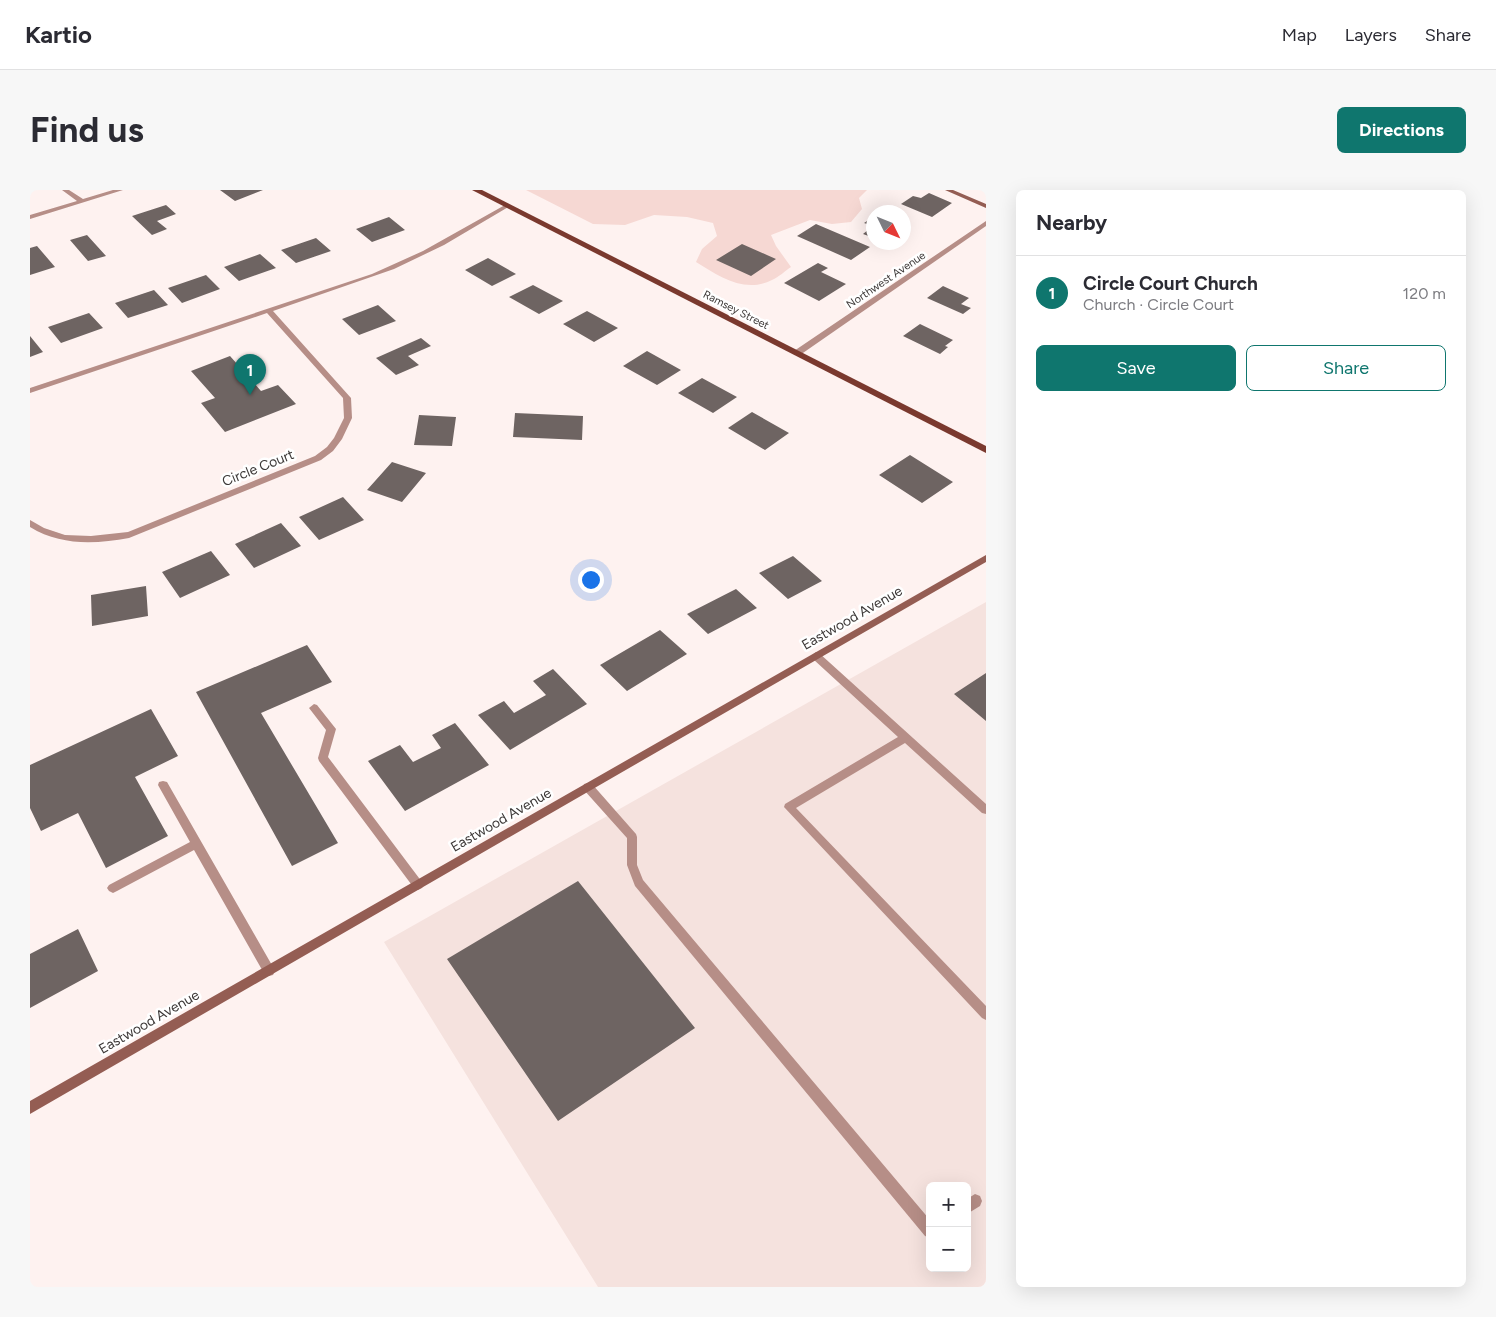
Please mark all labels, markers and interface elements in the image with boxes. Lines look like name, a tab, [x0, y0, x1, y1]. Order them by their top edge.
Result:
text: Kartio	[25, 20, 92, 49]
text: Map	[1282, 24, 1317, 46]
text: Layers	[1345, 24, 1397, 46]
text: Share	[1425, 24, 1471, 46]
button: Directions	[1337, 107, 1466, 153]
text: Find us	[30, 109, 144, 151]
north arrow	[866, 205, 911, 250]
text: Nearby	[1036, 210, 1107, 235]
street label: Northwest Avenue	[844, 249, 928, 311]
text: Circle Court Church	[1083, 272, 1258, 295]
text: 1	[1049, 284, 1055, 303]
text: 120 m	[1403, 284, 1446, 303]
street label: Ramsey Street	[701, 288, 771, 332]
text: Church · Circle Court	[1083, 295, 1234, 314]
button: Save	[1036, 345, 1236, 391]
button: Share	[1246, 345, 1446, 391]
pin: 1	[234, 354, 266, 395]
street label: Circle Court	[220, 446, 296, 490]
your location	[578, 567, 604, 593]
street label: Eastwood Avenue	[799, 582, 906, 654]
street label: Eastwood Avenue	[448, 784, 555, 856]
street label: Eastwood Avenue	[96, 986, 203, 1058]
map controls	[926, 1182, 971, 1272]
button: +	[926, 1182, 971, 1227]
button: −	[926, 1227, 971, 1272]

